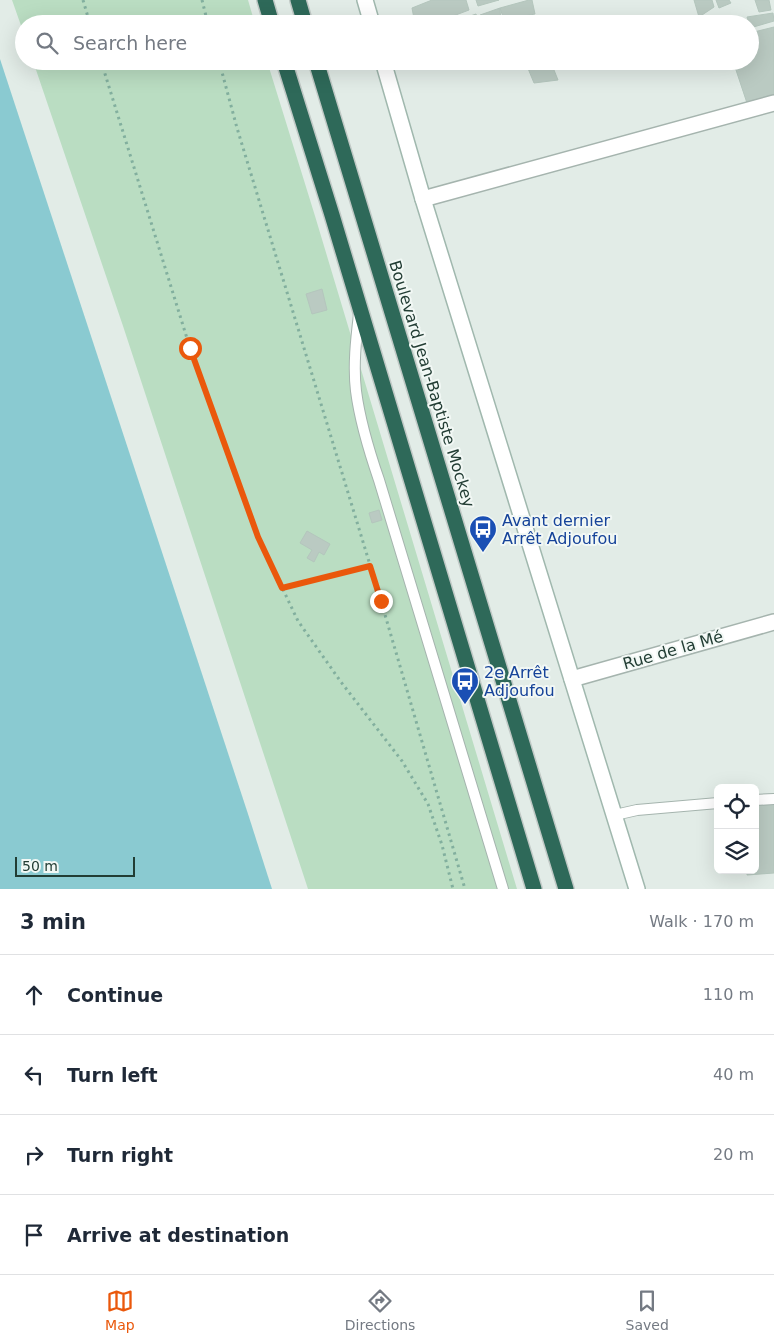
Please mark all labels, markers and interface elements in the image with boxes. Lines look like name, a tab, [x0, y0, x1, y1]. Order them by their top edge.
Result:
search box	[15, 15, 759, 70]
icon: search	[33, 29, 61, 57]
text: Search here	[73, 32, 187, 54]
street label: Boulevard Jean-Baptiste Mockey	[385, 258, 479, 510]
route start	[179, 337, 202, 360]
place label: Avant dernier Arrêt Adjoufou	[502, 511, 617, 548]
bus stop icon: Avant dernier Arrêt Adjoufou	[468, 514, 498, 553]
route end	[370, 590, 393, 613]
street label: Rue de la Mé	[621, 627, 725, 673]
place label: 2e Arrêt Adjoufou	[484, 663, 555, 700]
bus stop icon: 2e Arrêt Adjoufou	[450, 666, 480, 705]
map controls	[714, 784, 759, 874]
button: locate	[714, 784, 759, 829]
button: layers	[714, 829, 759, 874]
scale bar	[15, 854, 135, 877]
text: 50 m	[22, 858, 58, 874]
text: 3 min	[20, 910, 86, 934]
text: Walk · 170 m	[649, 912, 754, 931]
icon: ahead	[20, 981, 48, 1009]
text: Continue	[67, 984, 163, 1006]
text: 110 m	[703, 985, 754, 1004]
icon: left	[20, 1061, 48, 1089]
text: Turn left	[67, 1064, 158, 1086]
text: 40 m	[713, 1065, 754, 1084]
icon: right	[20, 1141, 48, 1169]
text: Turn right	[67, 1144, 173, 1166]
text: 20 m	[713, 1145, 754, 1164]
icon: arrive	[20, 1221, 48, 1249]
text: Arrive at destination	[67, 1224, 289, 1246]
tab: Map	[105, 1287, 135, 1333]
tab: Directions	[345, 1287, 415, 1333]
tab: Saved	[626, 1287, 669, 1333]

